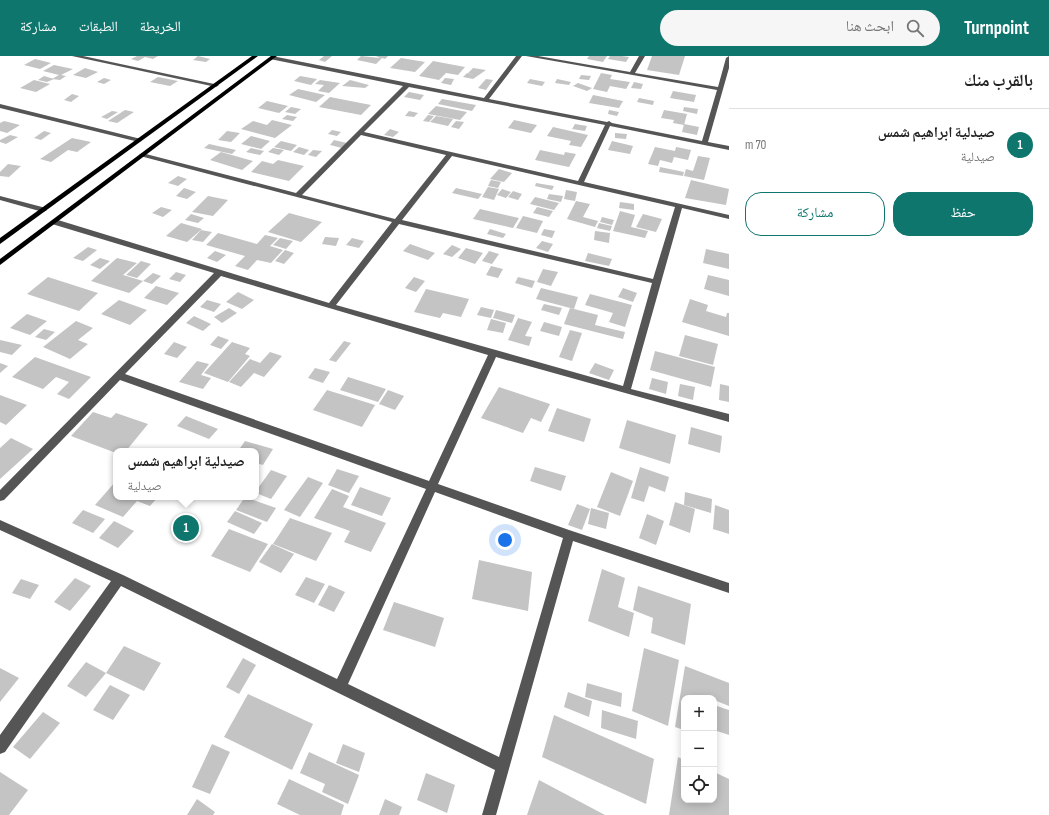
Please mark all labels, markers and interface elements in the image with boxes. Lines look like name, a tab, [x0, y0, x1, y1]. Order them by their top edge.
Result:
search box	[660, 10, 940, 46]
text: ابحث هنا	[846, 17, 894, 36]
icon: search	[904, 17, 926, 39]
text: Turnpoint	[964, 17, 1029, 40]
text: مشاركة	[20, 18, 57, 35]
text: الطبقات	[79, 18, 118, 35]
text: الخريطة	[140, 18, 181, 35]
text: بالقرب منك	[964, 71, 1033, 91]
text: صيدلية ابراهيم شمس	[878, 123, 995, 142]
text: 70 m	[745, 137, 766, 153]
text: 1	[1017, 137, 1023, 153]
text: صيدلية	[961, 149, 995, 165]
button: مشاركة	[745, 192, 885, 236]
button: حفظ	[893, 192, 1033, 236]
popup	[113, 448, 259, 500]
text: صيدلية ابراهيم شمس	[127, 452, 245, 471]
text: صيدلية	[127, 478, 162, 494]
pin: 1	[173, 513, 199, 543]
your location	[495, 530, 515, 550]
map controls	[681, 695, 717, 803]
button: +	[681, 695, 717, 731]
button: −	[681, 731, 717, 767]
button: locate	[681, 767, 717, 803]

